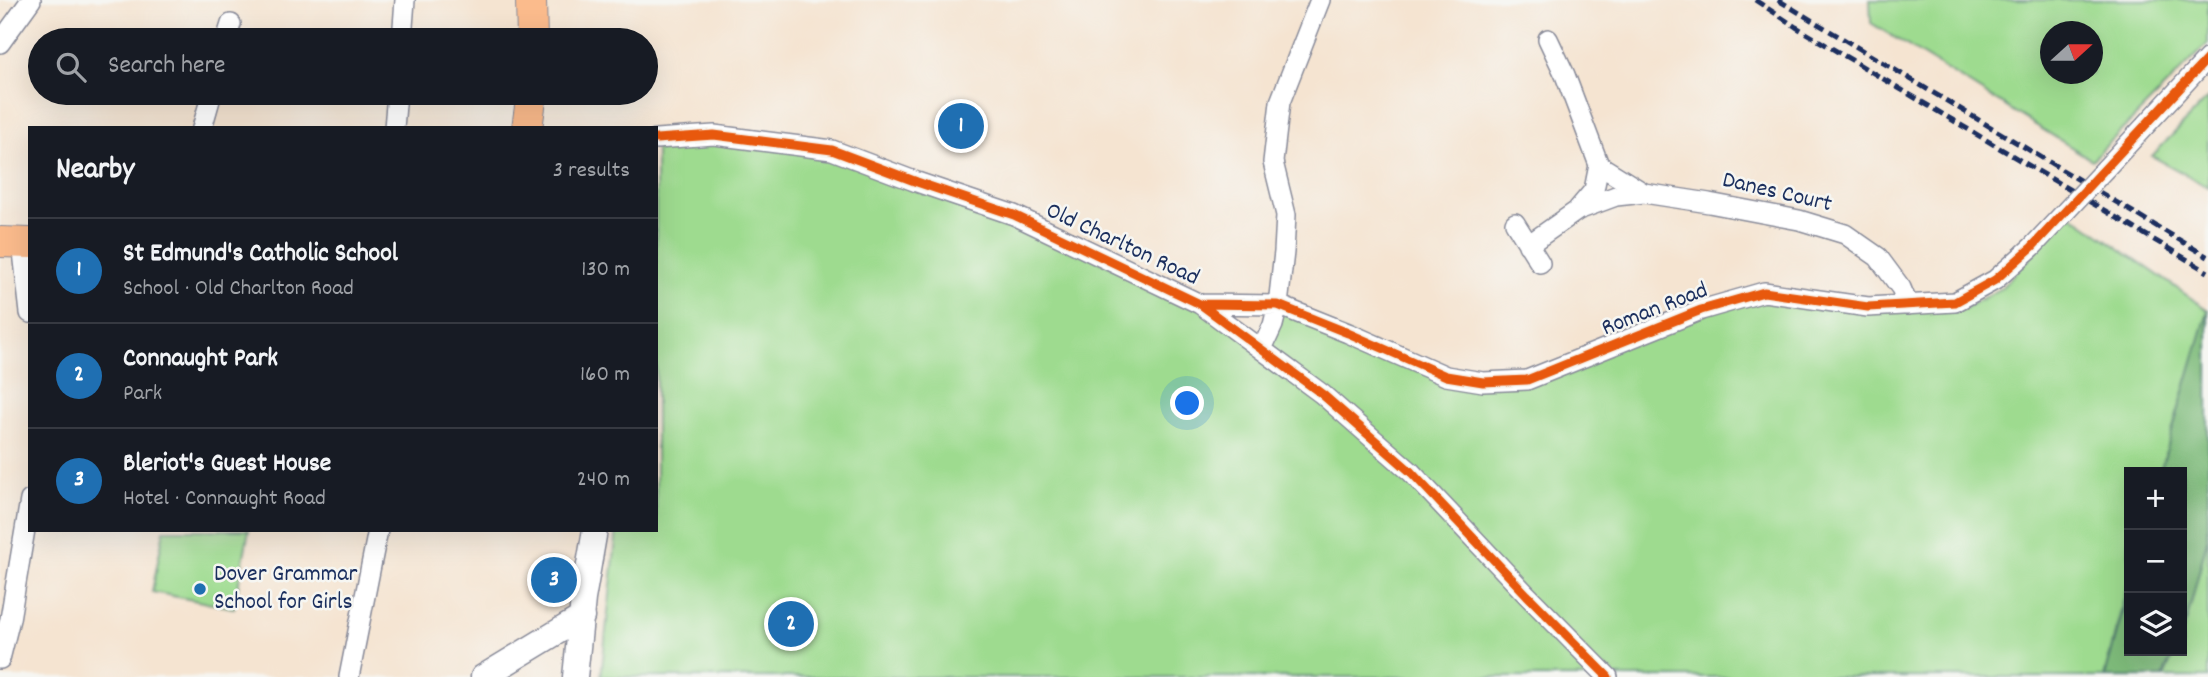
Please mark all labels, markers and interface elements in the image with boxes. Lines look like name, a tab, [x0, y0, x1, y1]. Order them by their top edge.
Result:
north arrow	[2040, 21, 2103, 84]
search box	[28, 28, 658, 105]
icon: search	[52, 48, 90, 86]
text: Search here	[108, 48, 226, 85]
pin: 1	[938, 100, 984, 152]
text: Nearby	[56, 150, 134, 193]
text: 3 results	[553, 155, 630, 188]
street label: Danes Court	[1719, 164, 1835, 222]
street label: Old Charlton Road	[1040, 195, 1204, 295]
text: St Edmund's Catholic School	[123, 236, 398, 273]
text: 1	[76, 254, 82, 287]
text: 130 m	[581, 254, 630, 287]
text: School · Old Charlton Road	[123, 273, 354, 306]
street label: Roman Road	[1597, 274, 1713, 346]
text: Connaught Park	[123, 341, 278, 378]
text: 2	[74, 359, 84, 392]
text: 160 m	[580, 359, 630, 392]
text: Park	[123, 378, 162, 411]
your location	[1170, 386, 1204, 420]
text: Bleriot's Guest House	[123, 446, 331, 483]
text: 3	[74, 464, 84, 497]
text: 240 m	[577, 464, 630, 497]
map controls	[2124, 467, 2187, 656]
button: +	[2124, 467, 2187, 530]
text: Hotel · Connaught Road	[123, 483, 326, 516]
button: −	[2124, 530, 2187, 593]
pin: 3	[531, 554, 577, 606]
place label: Dover Grammar School for Girls	[214, 558, 358, 620]
marker: Dover Grammar School for Girls	[192, 581, 208, 597]
button: layers	[2124, 593, 2187, 656]
pin: 2	[768, 598, 814, 650]

